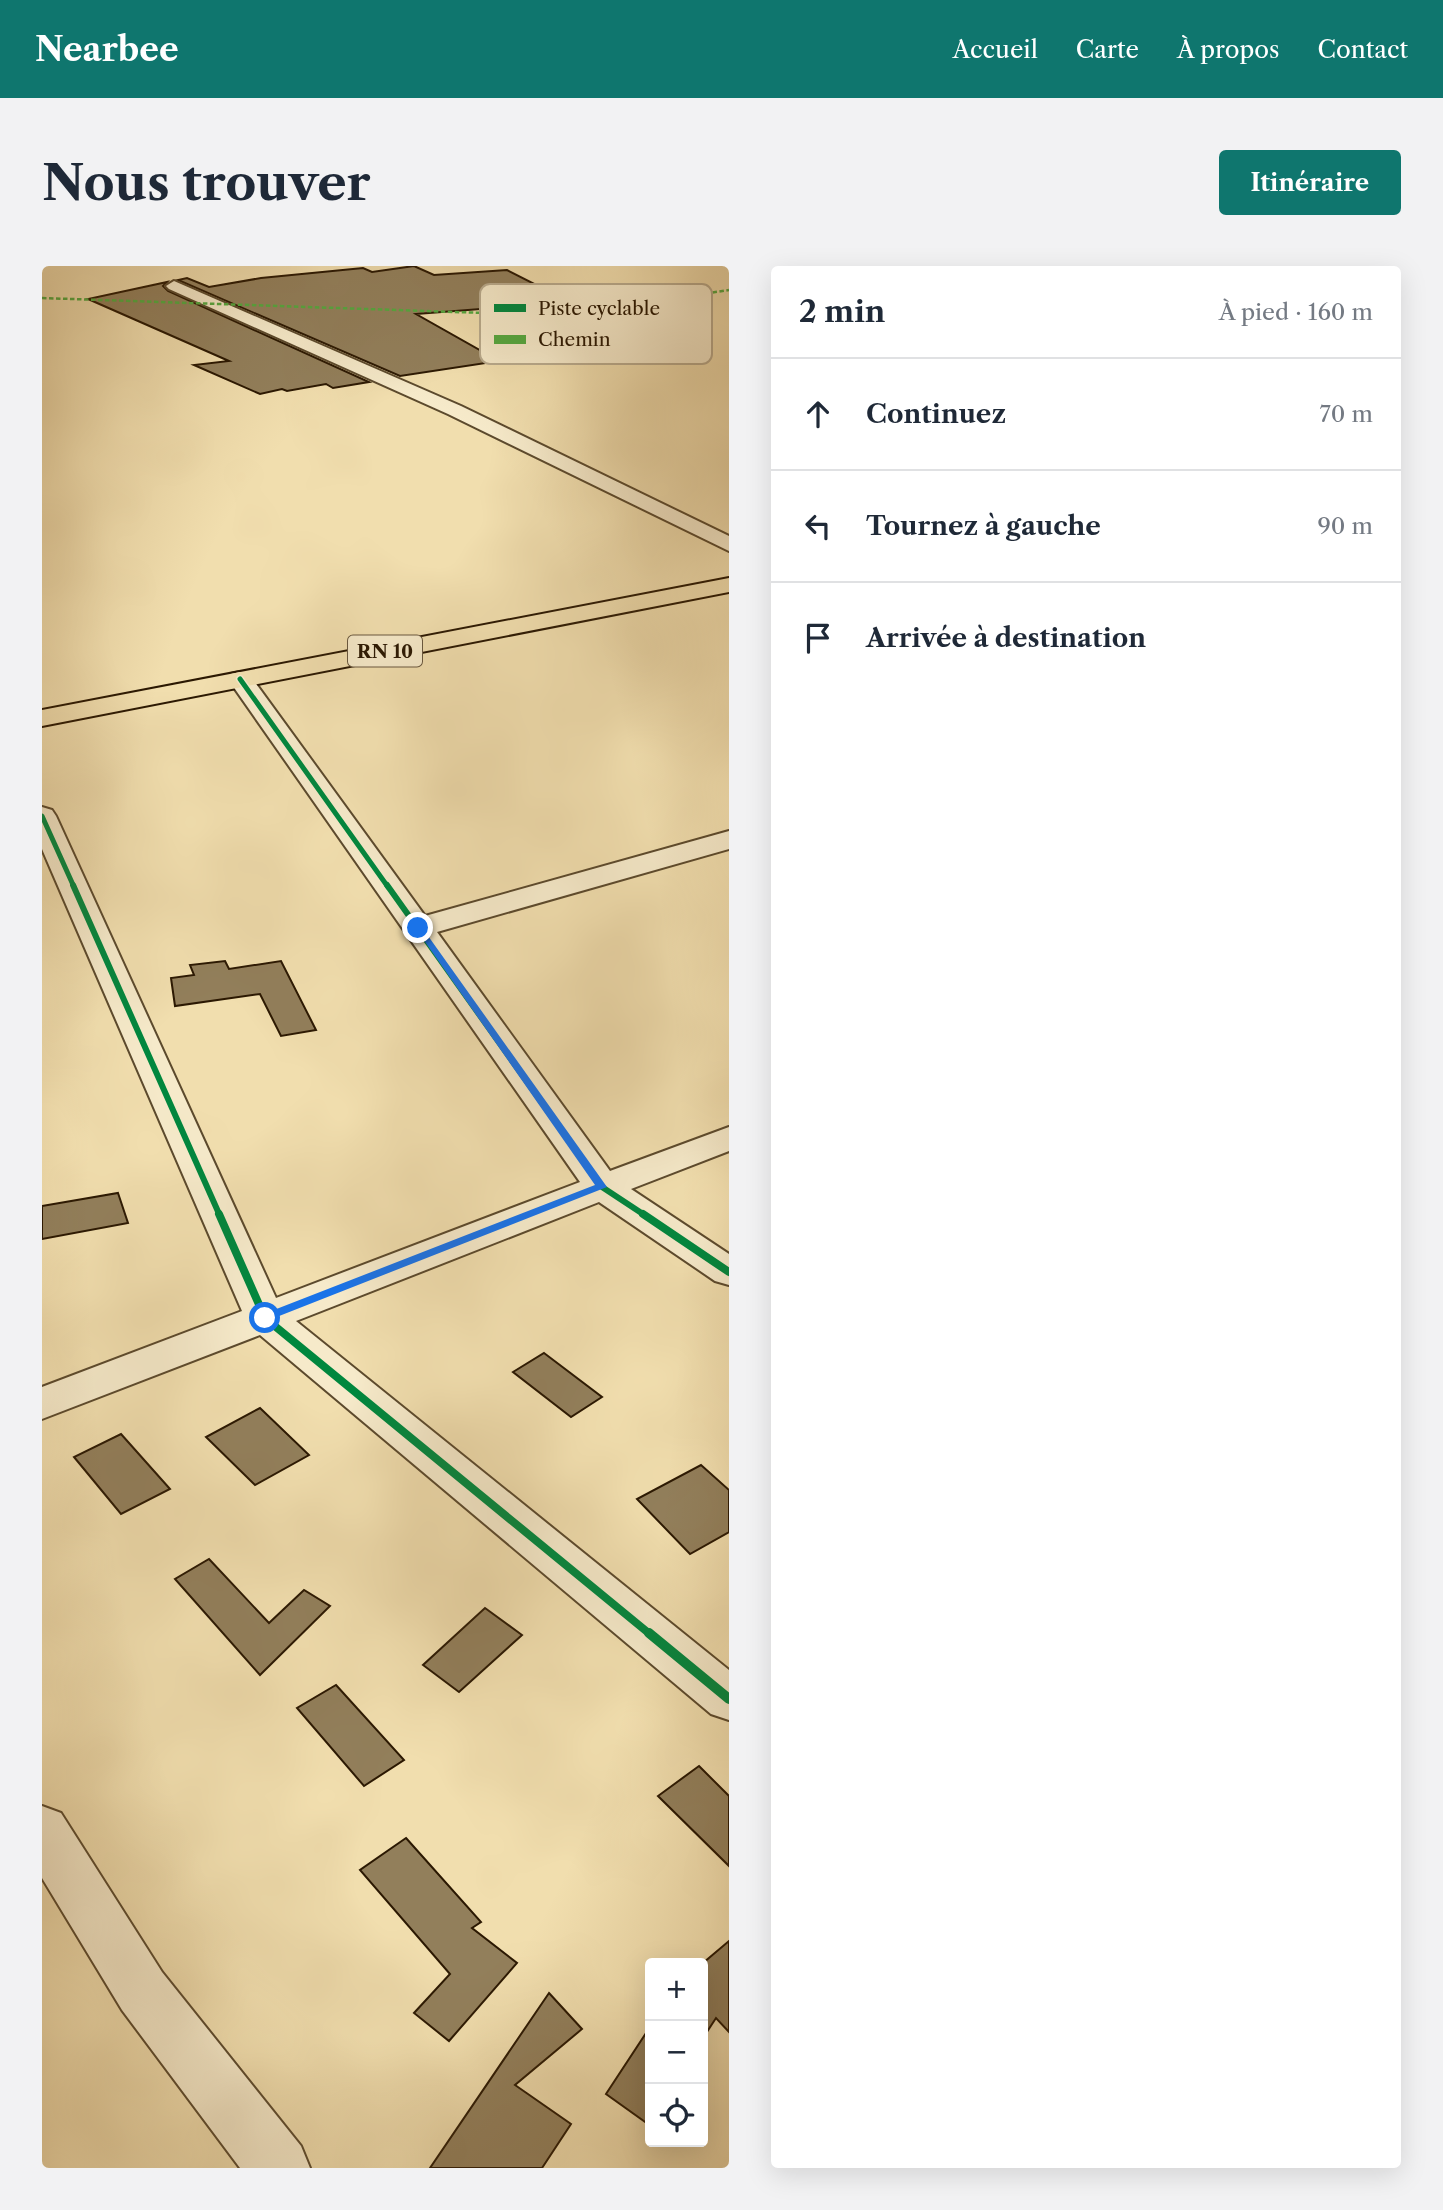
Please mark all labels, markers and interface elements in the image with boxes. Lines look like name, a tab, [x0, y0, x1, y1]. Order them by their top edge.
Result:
text: Nearbee	[35, 29, 179, 70]
text: Accueil	[953, 35, 1038, 64]
text: Carte	[1076, 35, 1139, 64]
text: À propos	[1177, 35, 1280, 64]
text: Contact	[1318, 35, 1408, 64]
button: Itinéraire	[1219, 150, 1401, 215]
text: Nous trouver	[42, 152, 370, 213]
legend	[480, 284, 712, 364]
text: 2 min	[799, 293, 885, 330]
text: Piste cyclable	[538, 297, 660, 320]
text: À pied · 160 m	[1219, 298, 1373, 326]
text: Chemin	[538, 328, 611, 351]
icon: ahead	[799, 395, 837, 433]
text: Continuez	[866, 398, 1006, 430]
text: 70 m	[1320, 400, 1373, 428]
icon: left	[799, 507, 837, 545]
text: Tournez à gauche	[866, 510, 1101, 542]
text: 90 m	[1317, 512, 1373, 540]
icon: arrive	[799, 619, 837, 657]
text: Arrivée à destination	[866, 622, 1146, 654]
road number: RN 10	[348, 636, 422, 666]
route end	[402, 912, 433, 943]
route start	[249, 1302, 280, 1333]
map controls	[645, 1958, 708, 2147]
button: +	[645, 1958, 708, 2021]
button: −	[645, 2021, 708, 2084]
button: locate	[645, 2084, 708, 2147]

